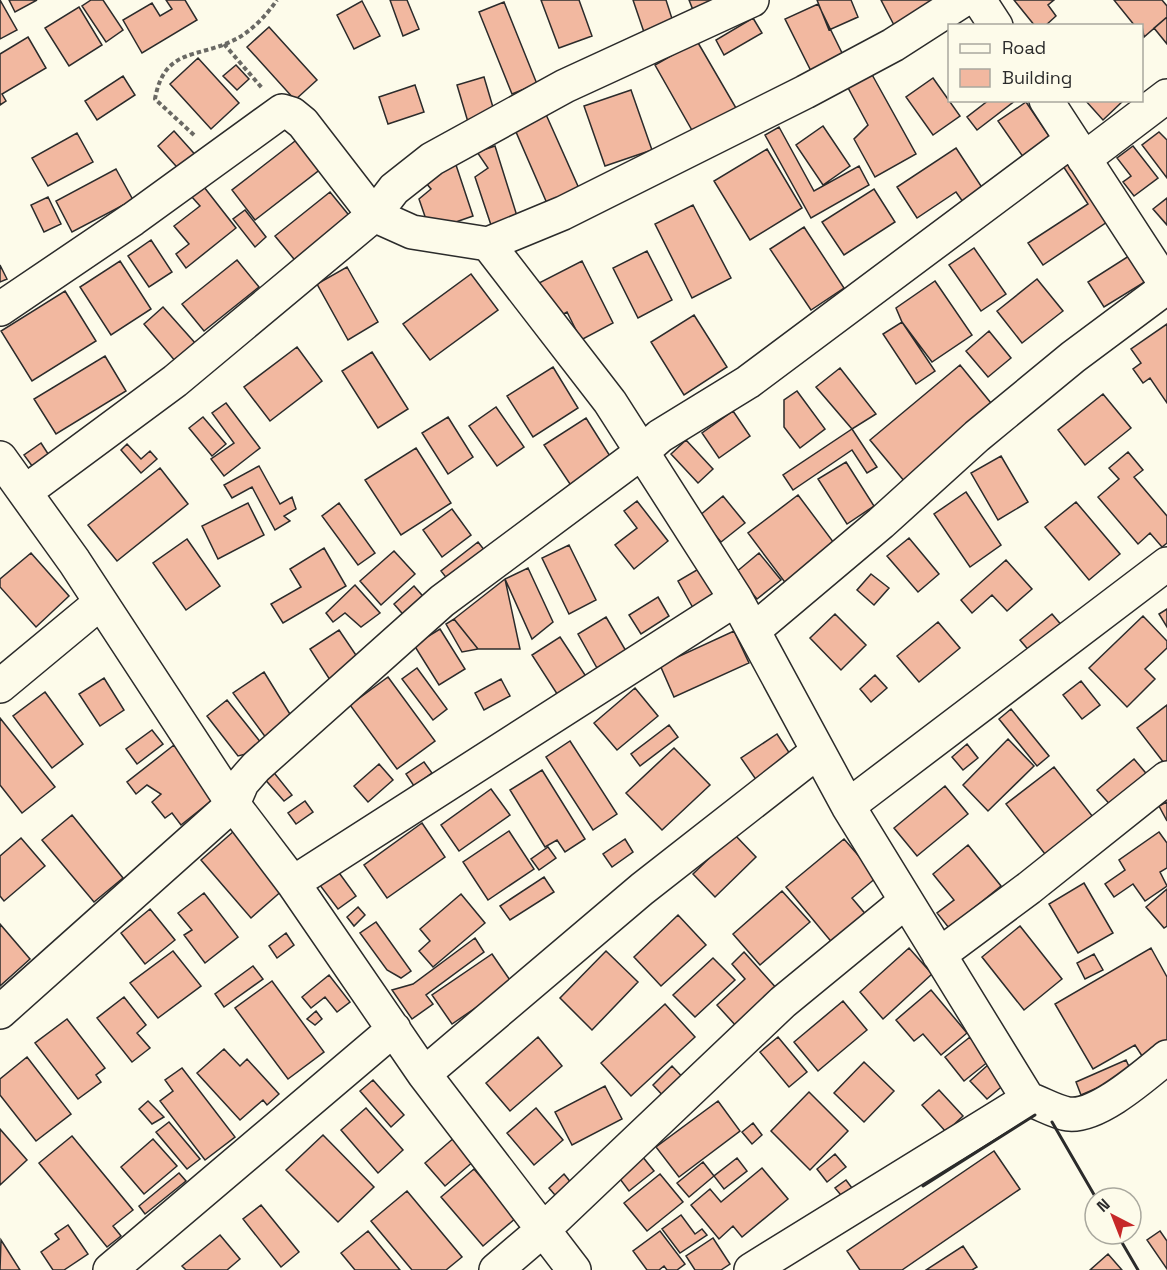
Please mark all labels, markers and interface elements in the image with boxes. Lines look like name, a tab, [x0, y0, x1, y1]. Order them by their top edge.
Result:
legend	[948, 24, 1143, 102]
text: Road	[1002, 36, 1046, 59]
text: Building	[1002, 66, 1072, 89]
north arrow	[1083, 1186, 1143, 1246]
text: N	[1092, 1194, 1114, 1217]

